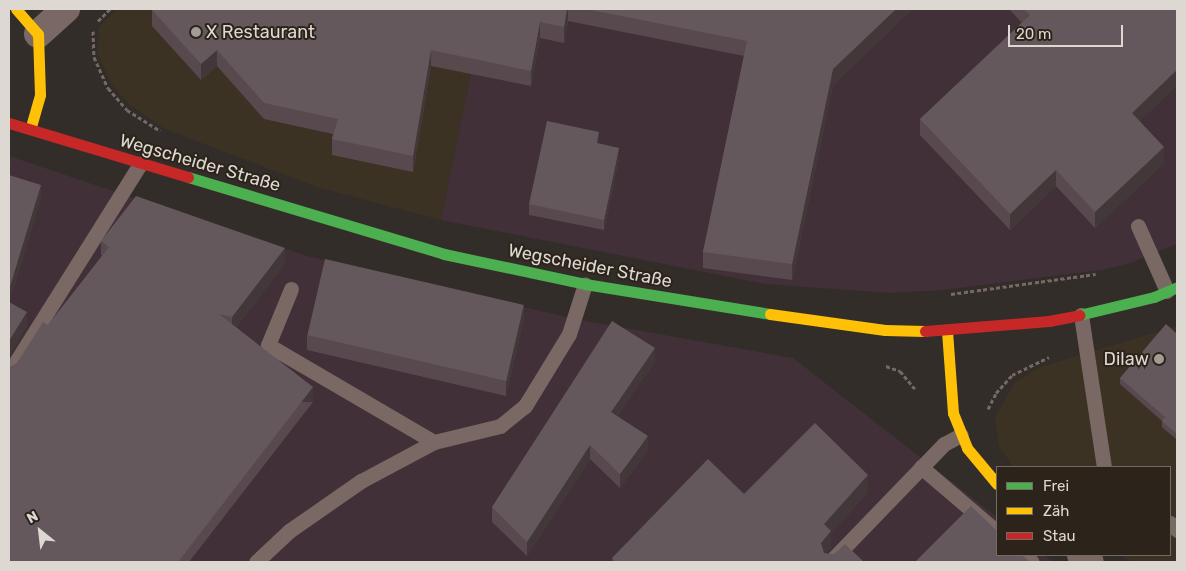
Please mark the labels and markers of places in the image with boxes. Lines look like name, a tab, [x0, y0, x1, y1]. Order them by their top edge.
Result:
place label: X Restaurant	[206, 21, 315, 43]
marker: X Restaurant	[190, 26, 202, 38]
place label: Dilaw	[1104, 348, 1149, 370]
marker: Dilaw	[1153, 353, 1165, 365]

